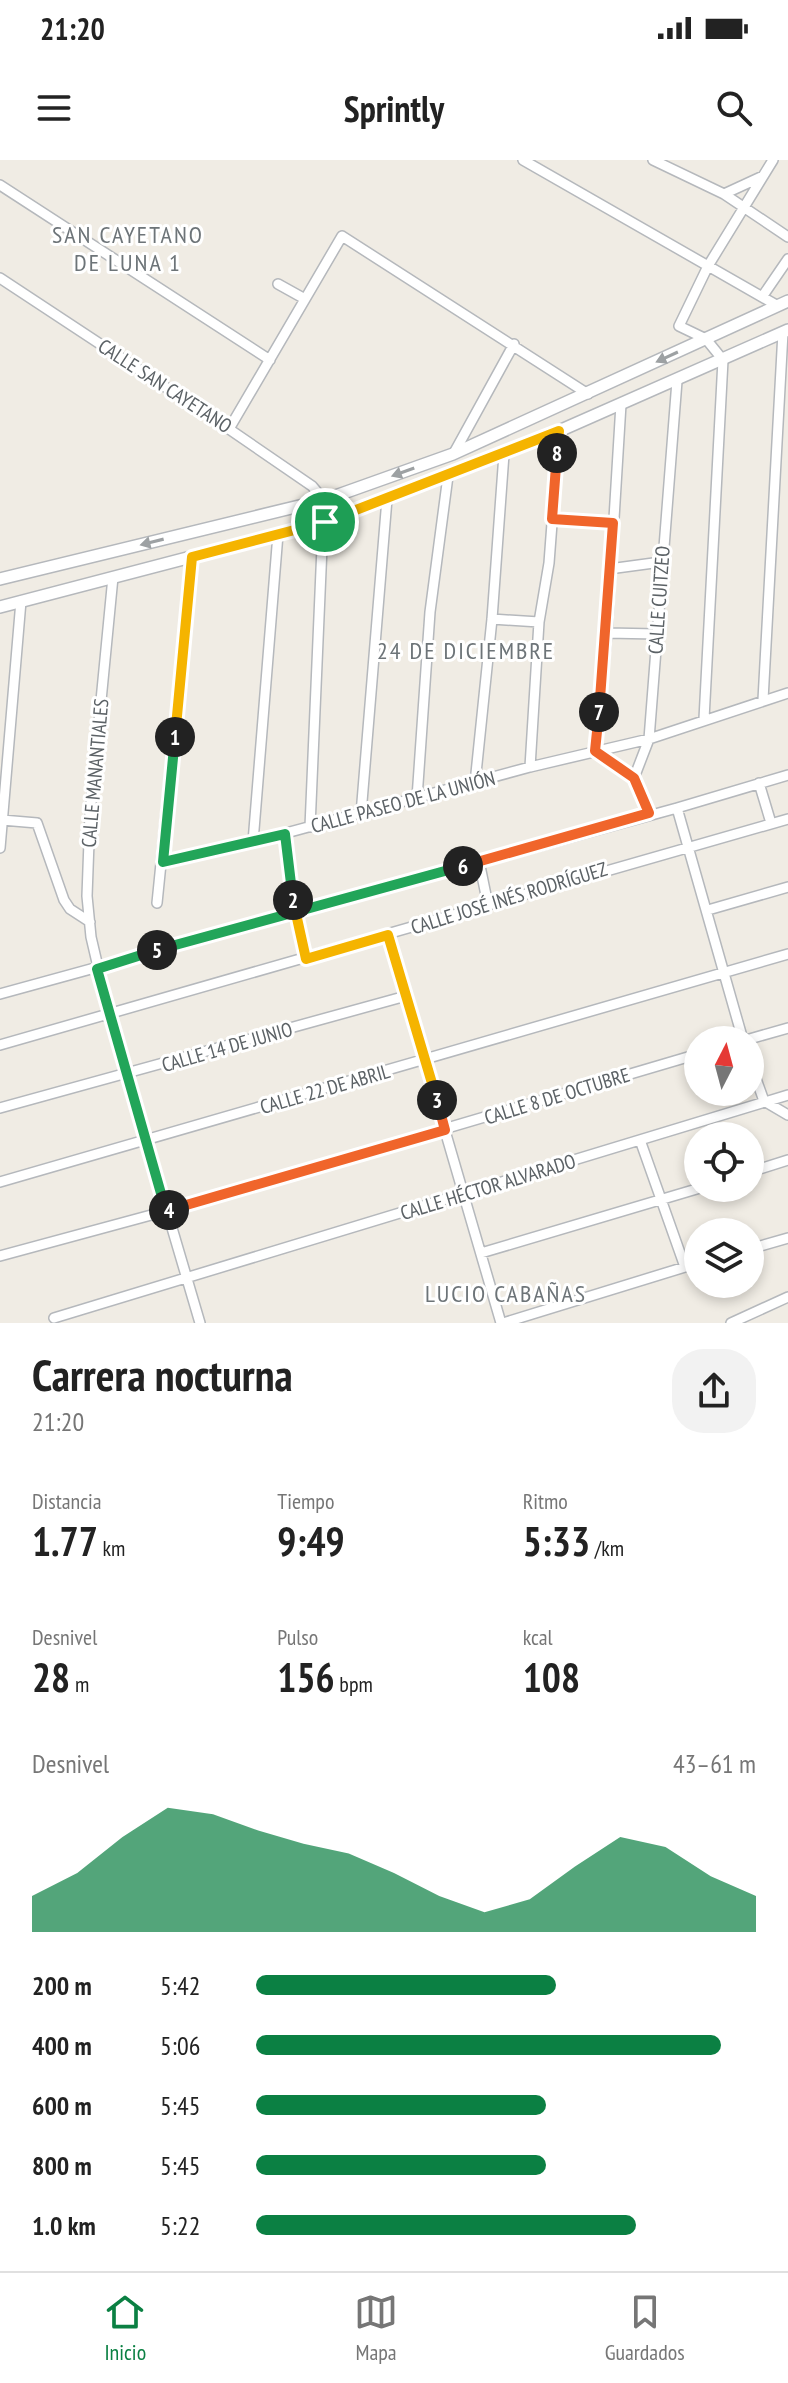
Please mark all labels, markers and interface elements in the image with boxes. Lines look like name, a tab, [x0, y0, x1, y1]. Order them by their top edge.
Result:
text: 21:20	[40, 9, 105, 48]
text: Sprintly	[344, 85, 444, 132]
icon: menu	[32, 86, 76, 130]
icon: search	[712, 86, 756, 130]
district label: SAN CAYETANO DE LUNA 1	[52, 219, 204, 278]
street label: CALLE SAN CAYETANO	[93, 333, 237, 439]
one-way arrow	[655, 351, 678, 364]
pin: 8	[537, 433, 577, 473]
text: 8	[552, 439, 562, 467]
one-way arrow	[390, 467, 414, 479]
pin	[291, 488, 359, 556]
icon: arrive	[303, 500, 347, 544]
one-way arrow	[140, 537, 165, 549]
street label: CALLE CUITZEO	[642, 545, 676, 655]
district label: 24 DE DICIEMBRE	[377, 635, 555, 666]
pin: 7	[579, 692, 619, 732]
street label: CALLE MANANTIALES	[76, 698, 114, 848]
text: 7	[594, 698, 604, 726]
pin: 1	[155, 717, 195, 757]
text: 1	[170, 723, 180, 751]
street label: CALLE PASEO DE LA UNIÓN	[308, 765, 498, 839]
pin: 6	[443, 846, 483, 886]
text: 6	[458, 852, 468, 880]
street label: CALLE JOSÉ INÉS RODRÍGUEZ	[408, 856, 611, 940]
pin: 2	[273, 880, 313, 920]
text: 2	[288, 886, 298, 914]
pin: 5	[137, 930, 177, 970]
text: 5	[152, 936, 162, 964]
street label: CALLE 14 DE JUNIO	[159, 1016, 295, 1078]
north arrow	[684, 1026, 764, 1106]
map controls	[684, 1026, 764, 1298]
street label: CALLE 22 DE ABRIL	[257, 1058, 394, 1120]
street label: CALLE 8 DE OCTUBRE	[481, 1062, 633, 1130]
pin: 3	[417, 1080, 457, 1120]
text: 3	[432, 1086, 442, 1114]
button: locate	[684, 1122, 764, 1202]
street label: CALLE HÉCTOR ALVARADO	[397, 1148, 579, 1226]
pin: 4	[149, 1190, 189, 1230]
text: 4	[164, 1196, 174, 1224]
button: layers	[684, 1218, 764, 1298]
district label: LUCIO CABAÑAS	[425, 1278, 587, 1309]
text: Carrera nocturna	[32, 1346, 293, 1403]
button: share	[672, 1349, 756, 1433]
text: 21:20	[32, 1405, 84, 1438]
text: Distancia	[32, 1487, 102, 1515]
text: Tiempo	[277, 1487, 334, 1515]
text: Ritmo	[523, 1487, 568, 1515]
text: 1.77	[32, 1515, 98, 1567]
text: 9:49	[277, 1515, 345, 1567]
text: 5:33	[523, 1515, 590, 1567]
text: km	[98, 1534, 125, 1562]
text: /km	[590, 1534, 624, 1562]
text: Desnivel	[32, 1623, 97, 1651]
text: Pulso	[277, 1623, 318, 1651]
text: kcal	[523, 1623, 553, 1651]
text: 28	[32, 1651, 70, 1703]
text: 156	[277, 1651, 335, 1703]
text: 108	[523, 1651, 580, 1703]
text: m	[70, 1670, 89, 1698]
text: bpm	[335, 1670, 373, 1698]
text: Desnivel	[32, 1747, 109, 1780]
text: 43–61 m	[673, 1747, 756, 1780]
text: 200 m	[32, 1969, 92, 2002]
text: 5:42	[160, 1969, 200, 2002]
text: 400 m	[32, 2029, 92, 2062]
text: 5:06	[160, 2029, 200, 2062]
text: 600 m	[32, 2089, 92, 2122]
text: 5:45	[160, 2089, 200, 2122]
text: 800 m	[32, 2149, 92, 2182]
text: 5:45	[160, 2149, 200, 2182]
text: 1.0 km	[32, 2209, 96, 2242]
text: 5:22	[160, 2209, 200, 2242]
tab: Inicio	[103, 2290, 147, 2366]
tab: Mapa	[354, 2290, 398, 2366]
tab: Guardados	[605, 2290, 685, 2366]

